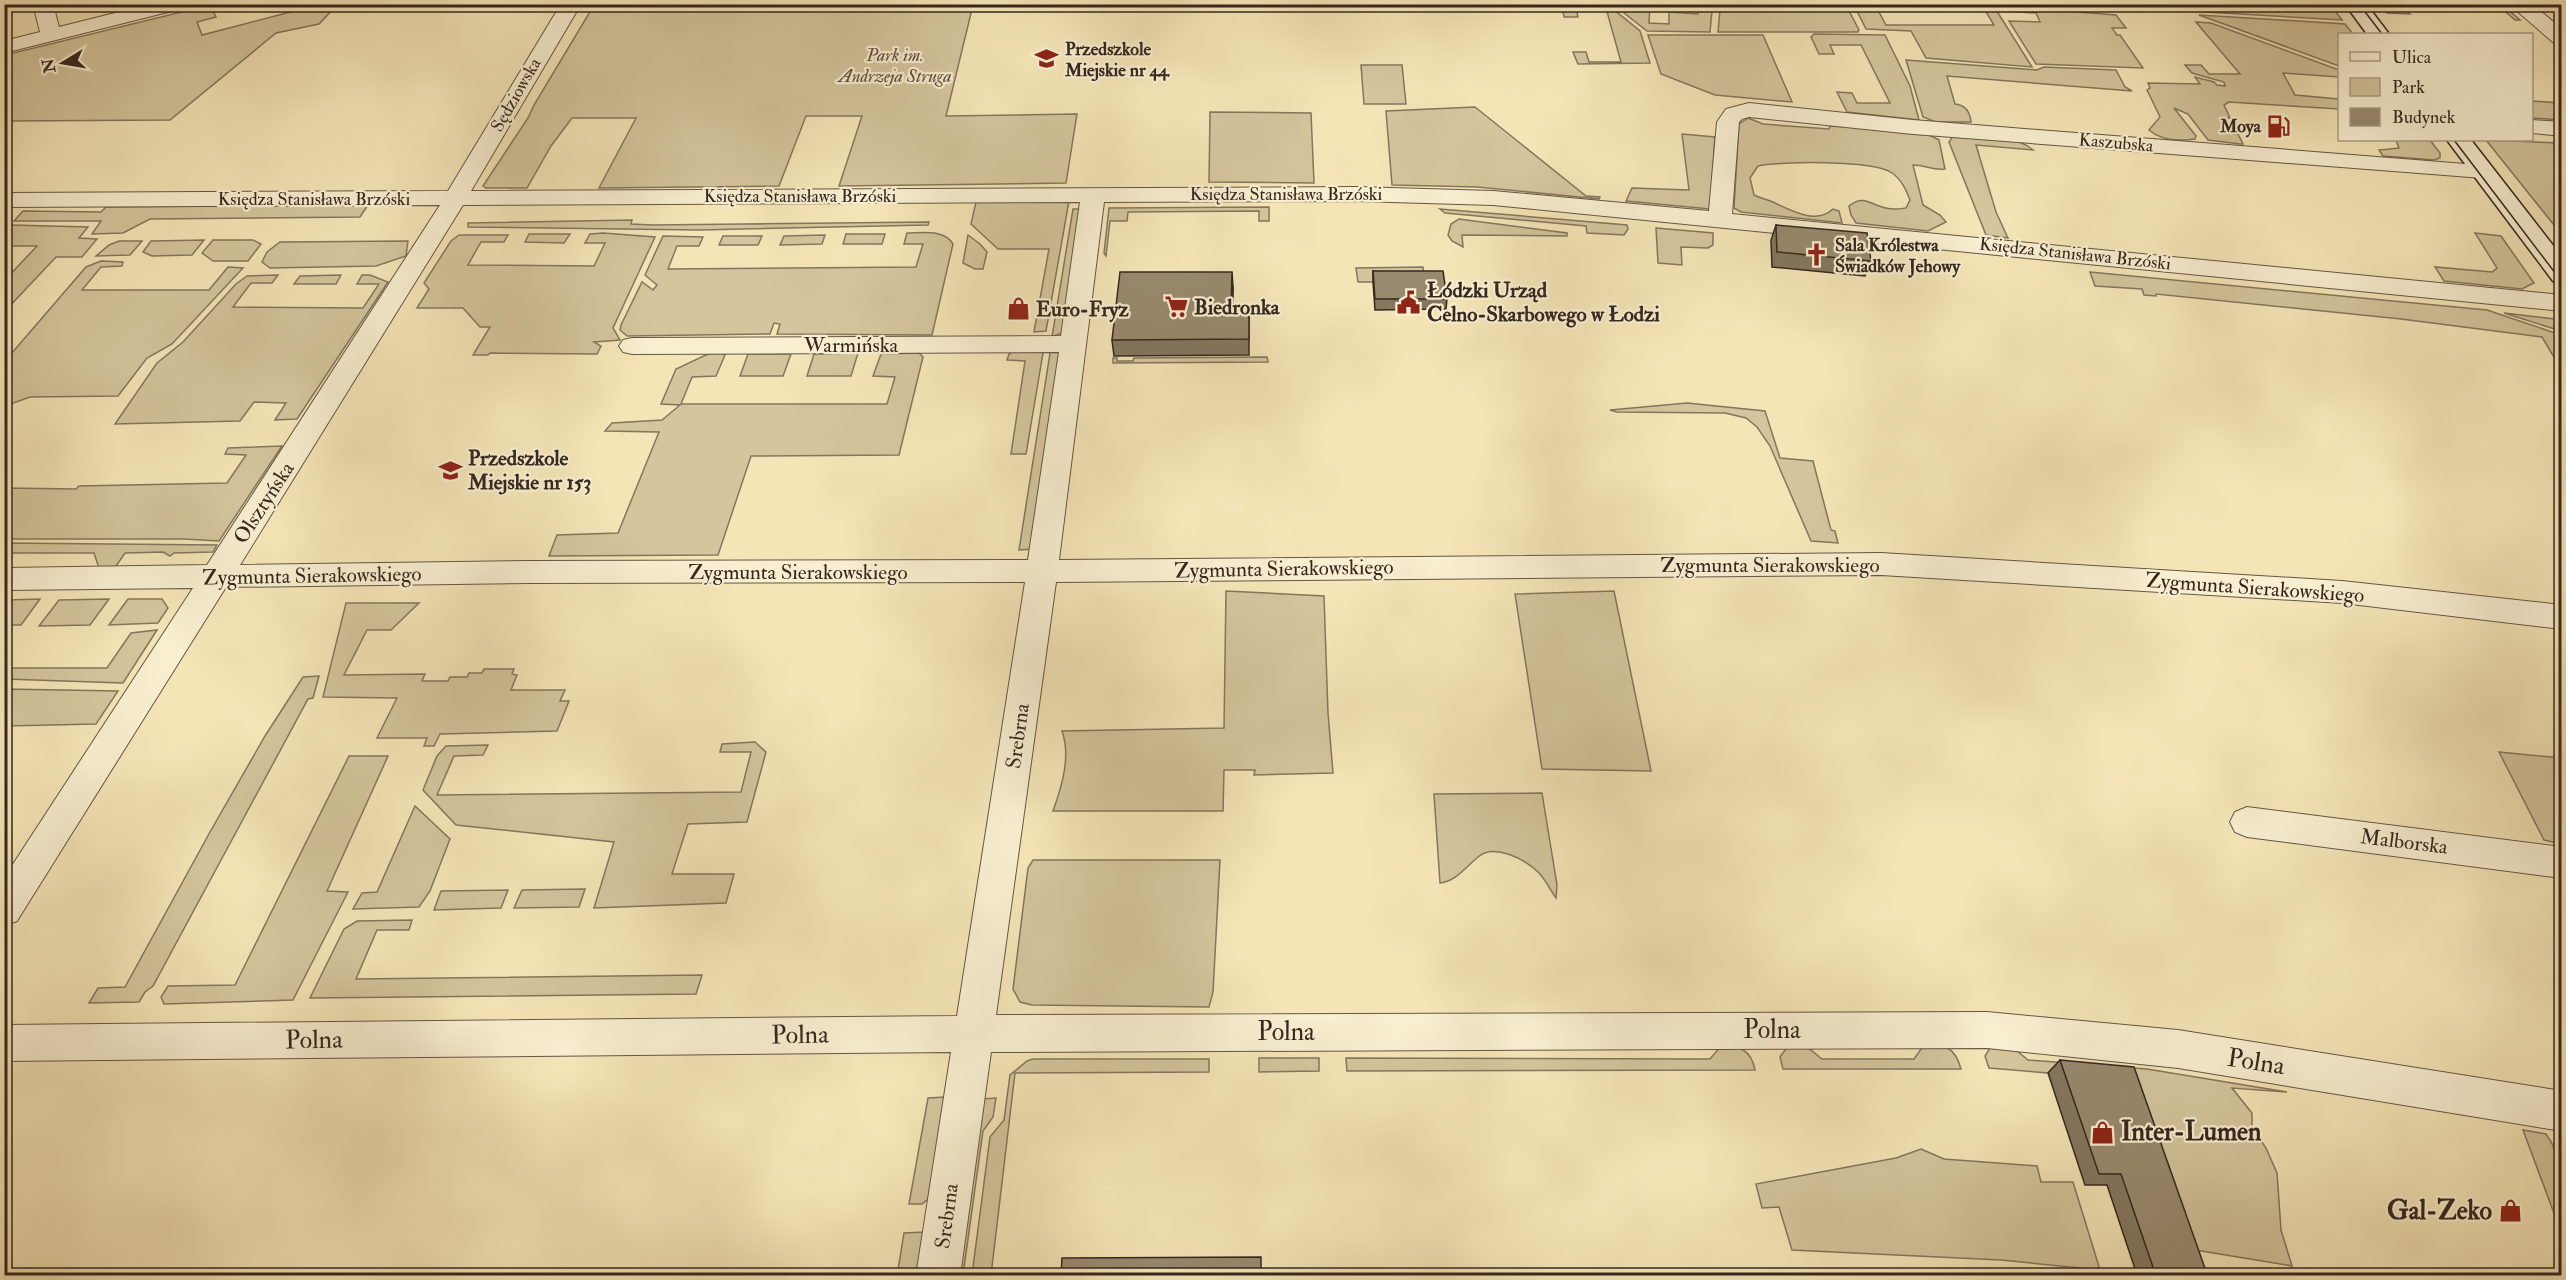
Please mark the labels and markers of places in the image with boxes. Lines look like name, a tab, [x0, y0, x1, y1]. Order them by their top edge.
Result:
place label: Przedszkole Miejskie nr 44	[1064, 38, 1170, 82]
school or university icon: Przedszkole Miejskie nr 44	[1034, 46, 1060, 72]
fuel station icon: Moya	[2266, 113, 2292, 139]
place label: Moya	[2219, 115, 2262, 138]
place label: Sala Królestwa Świadków Jehowy	[1835, 234, 1961, 278]
church icon: Sala Królestwa Świadków Jehowy	[1804, 242, 1830, 268]
place label: Łódzki Urząd Celno-Skarbowego w Łodzi	[1427, 277, 1660, 328]
public building icon: Łódzki Urząd Celno-Skarbowego w Łodzi	[1396, 289, 1422, 315]
supermarket icon: Biedronka	[1163, 294, 1189, 320]
place label: Biedronka	[1194, 294, 1281, 321]
shop icon: Euro-Fryz	[1005, 296, 1031, 322]
place label: Euro-Fryz	[1036, 296, 1129, 323]
place label: Przedszkole Miejskie nr 153	[467, 445, 591, 496]
school or university icon: Przedszkole Miejskie nr 153	[437, 457, 463, 483]
place label: Inter-Lumen	[2121, 1116, 2262, 1148]
shop icon: Inter-Lumen	[2090, 1119, 2116, 1145]
place label: Gal-Zeko	[2387, 1195, 2492, 1227]
shop icon: Gal-Zeko	[2497, 1198, 2523, 1224]

